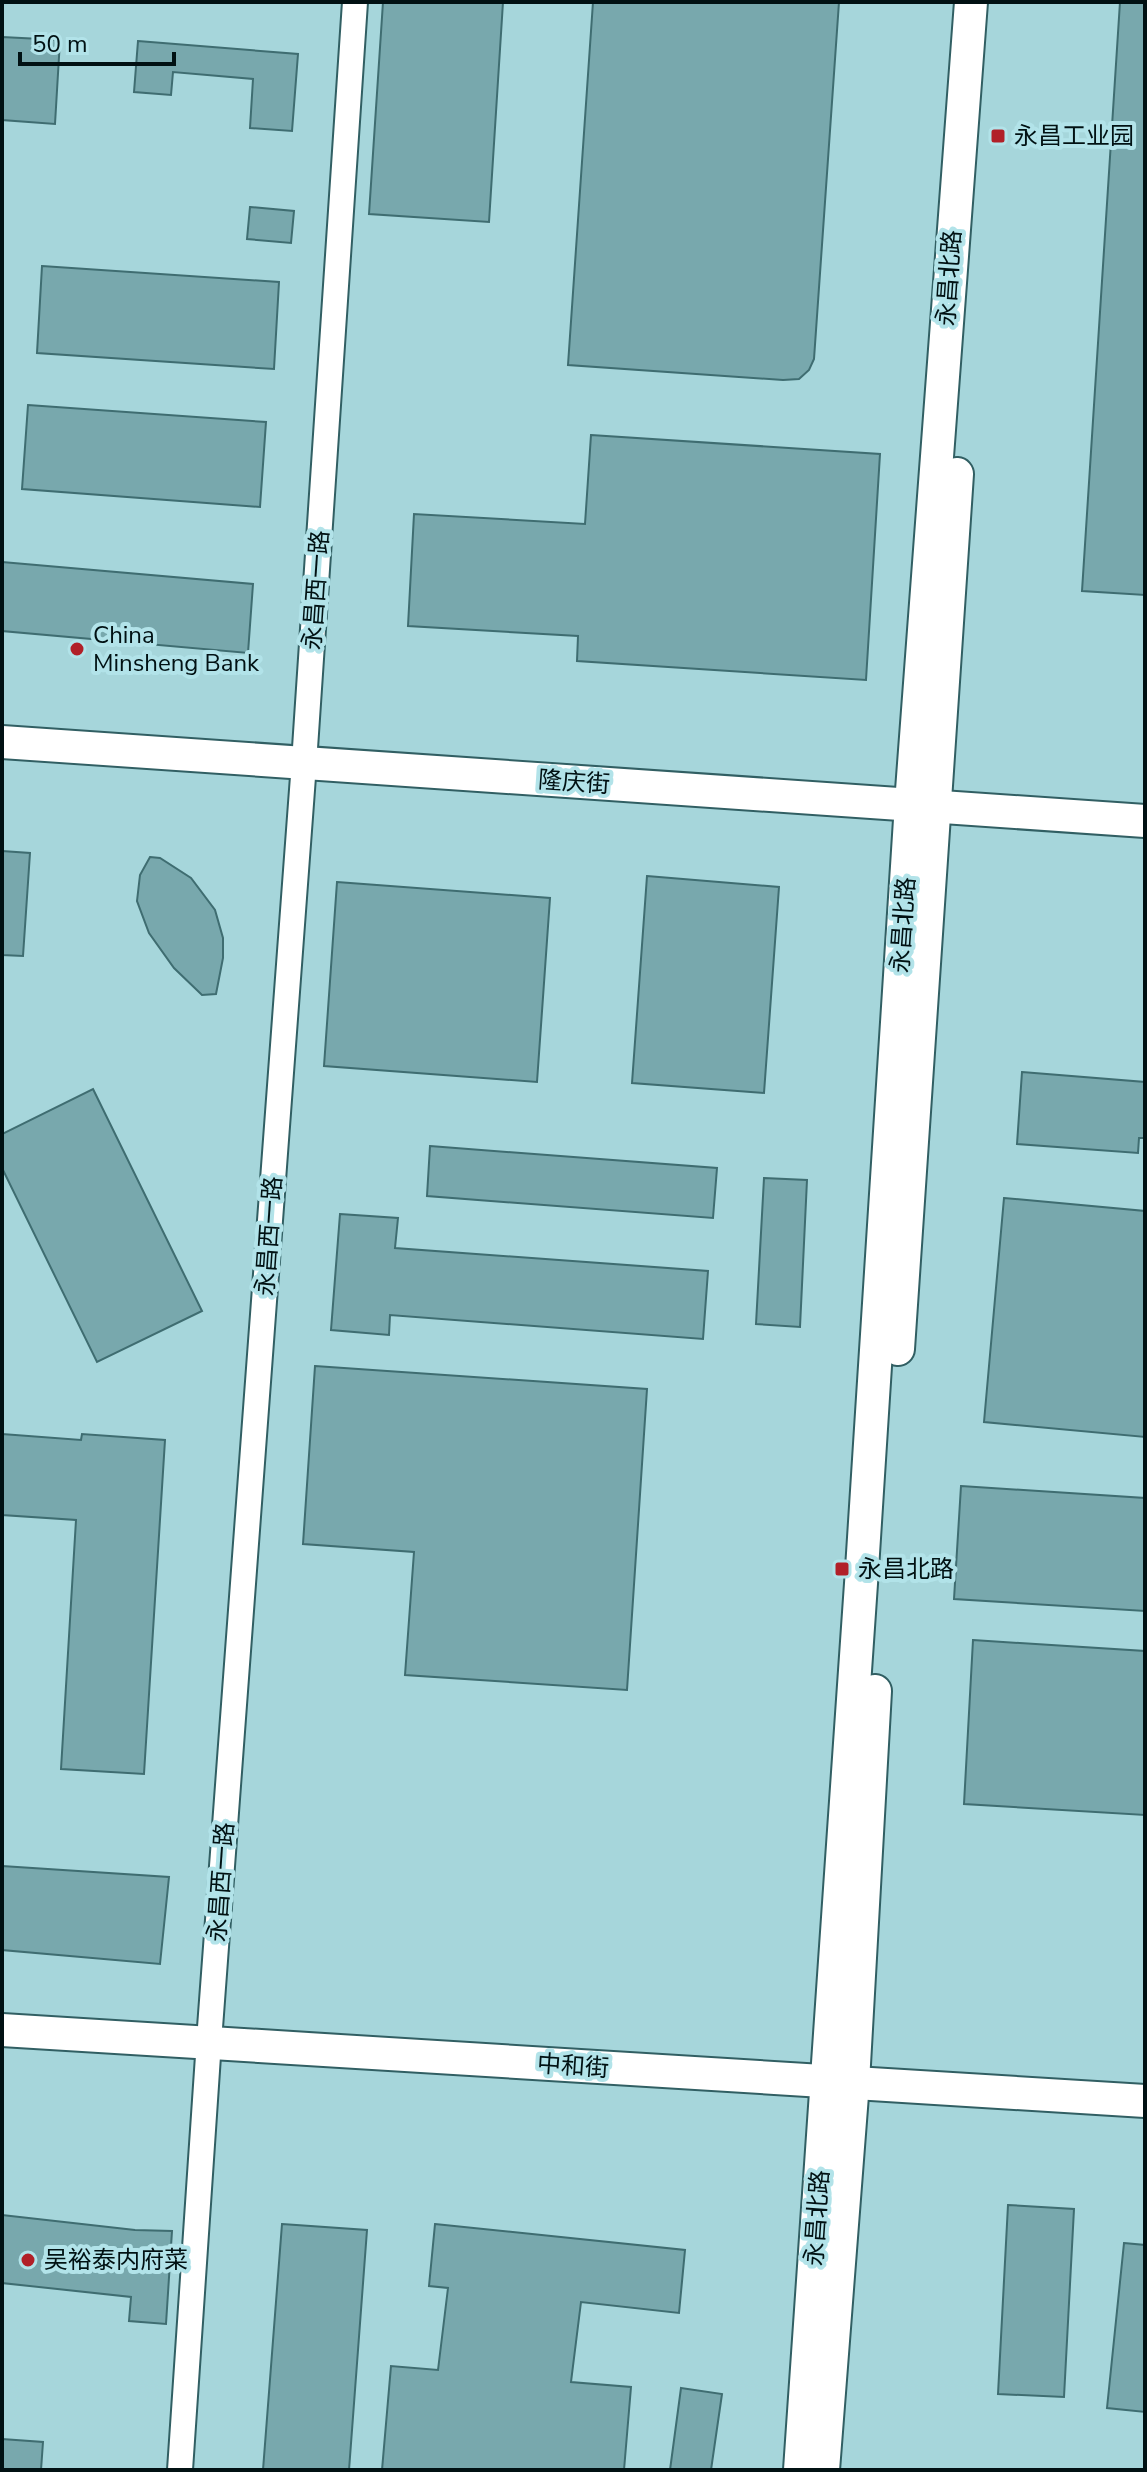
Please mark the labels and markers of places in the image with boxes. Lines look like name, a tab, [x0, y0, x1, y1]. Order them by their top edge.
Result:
place label: 永昌工业园	[1014, 120, 1134, 152]
marker: 永昌工业园	[989, 127, 1007, 145]
place label: China Minsheng Bank	[93, 619, 260, 679]
marker: China Minsheng Bank	[68, 640, 86, 658]
place label: 永昌北路	[858, 1553, 954, 1585]
marker: 永昌北路	[833, 1560, 851, 1578]
place label: 吴裕泰内府菜	[44, 2244, 188, 2276]
marker: 吴裕泰内府菜	[19, 2251, 37, 2269]

